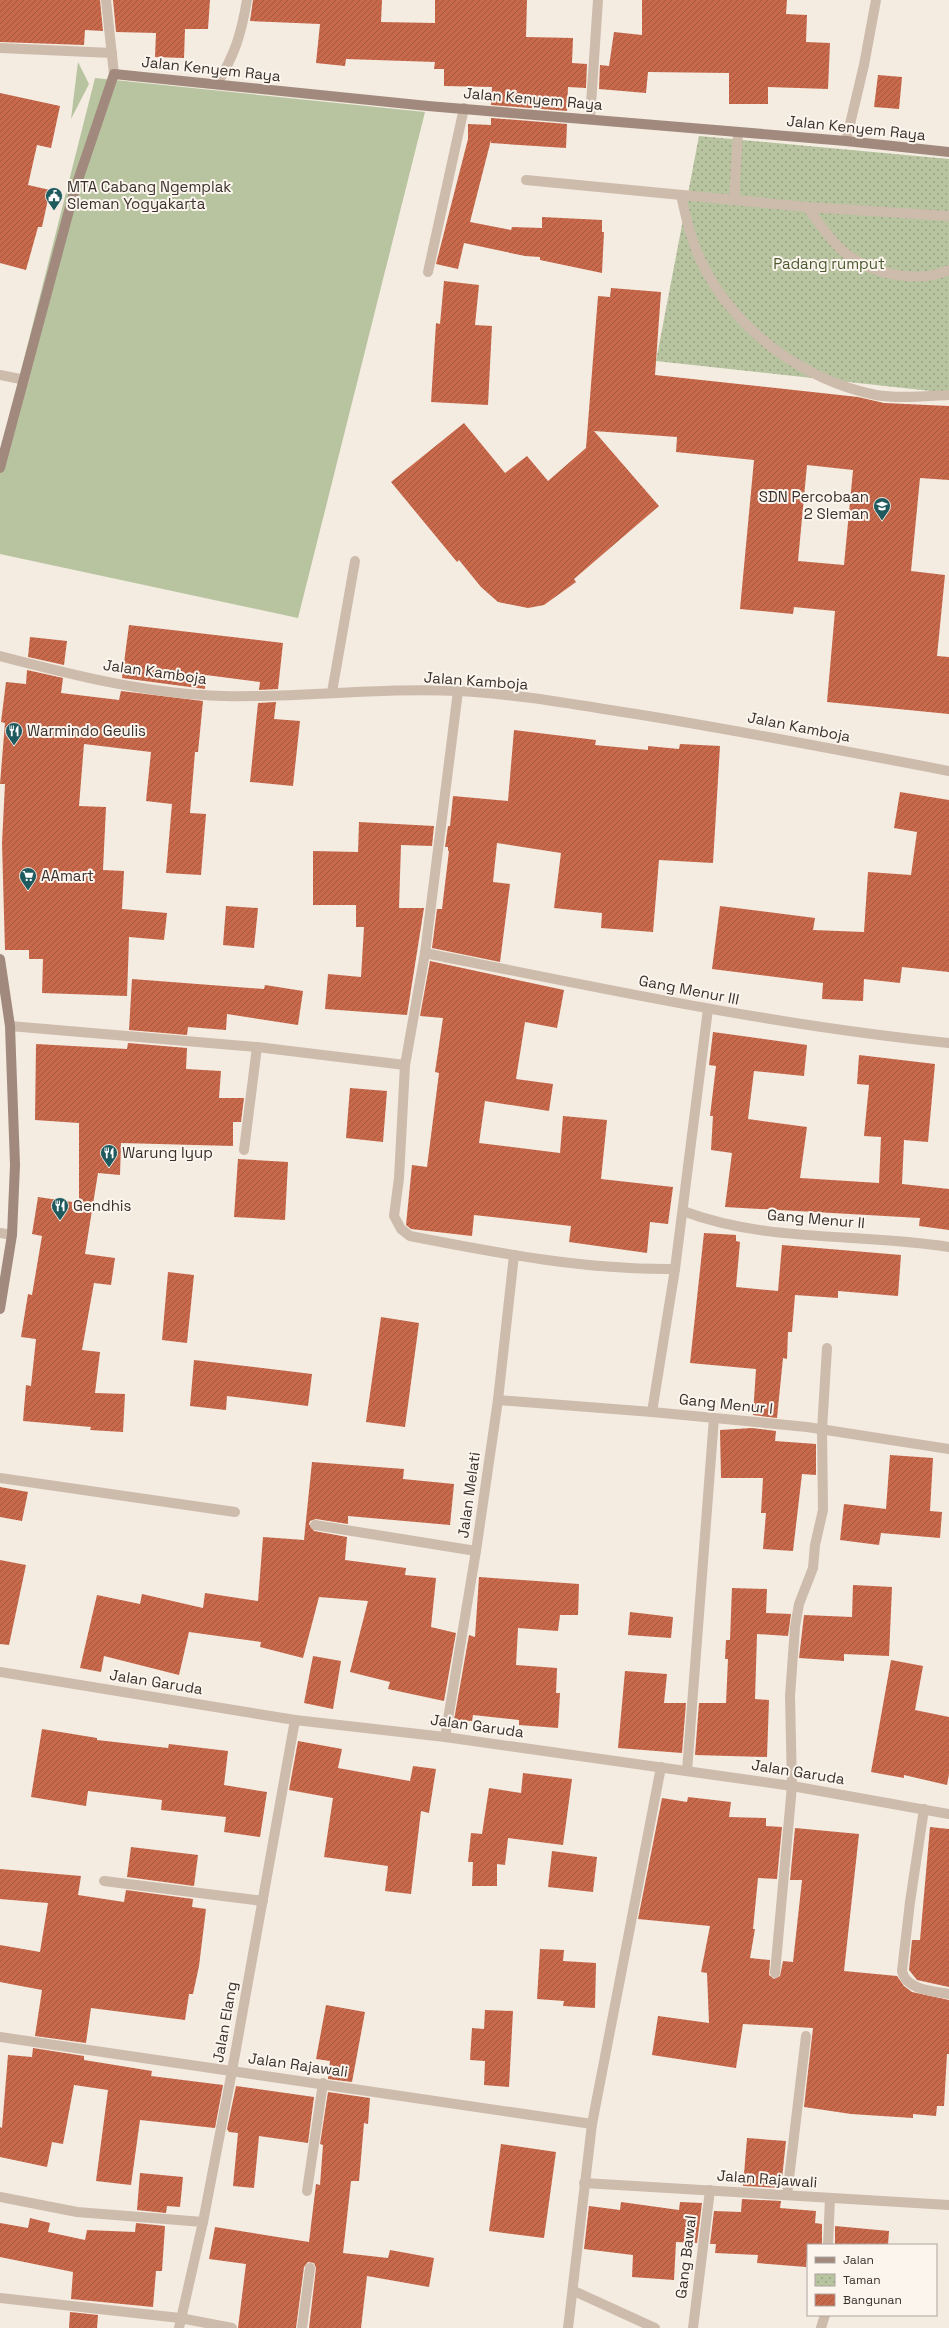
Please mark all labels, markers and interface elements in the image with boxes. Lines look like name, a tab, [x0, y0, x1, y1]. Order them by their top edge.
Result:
street label: Jalan Kenyem Raya	[141, 52, 282, 85]
street label: Jalan Kenyem Raya	[463, 83, 604, 114]
street label: Jalan Kenyem Raya	[786, 111, 927, 144]
place label: MTA Cabang Ngemplak Sleman Yogyakarta	[67, 177, 231, 213]
public building icon: MTA Cabang Ngemplak Sleman Yogyakarta	[44, 186, 64, 211]
park label: Padang rumput	[773, 254, 885, 273]
place label: SDN Percobaan 2 Sleman	[759, 487, 869, 523]
school or university icon: SDN Percobaan 2 Sleman	[872, 496, 892, 521]
street label: Jalan Kamboja	[102, 655, 208, 688]
street label: Jalan Kamboja	[423, 667, 529, 694]
street label: Jalan Kamboja	[746, 707, 853, 746]
restaurant icon: Warmindo Geulis	[4, 721, 24, 746]
place label: Warmindo Geulis	[27, 721, 146, 740]
supermarket icon: AAmart	[18, 866, 38, 891]
place label: AAmart	[41, 866, 94, 885]
street label: Gang Menur III	[637, 970, 741, 1009]
restaurant icon: Warung Iyup	[99, 1143, 119, 1168]
place label: Warung Iyup	[122, 1143, 213, 1162]
restaurant icon: Gendhis	[50, 1196, 70, 1221]
place label: Gendhis	[73, 1196, 132, 1215]
street label: Gang Menur II	[766, 1205, 866, 1232]
street label: Gang Menur I	[678, 1389, 774, 1418]
street label: Jalan Melati	[453, 1451, 484, 1539]
street label: Jalan Garuda	[108, 1665, 204, 1698]
street label: Jalan Garuda	[429, 1710, 525, 1742]
street label: Jalan Garuda	[750, 1755, 846, 1788]
street label: Jalan Elang	[208, 1980, 241, 2064]
street label: Jalan Rajawali	[247, 2048, 349, 2081]
street label: Jalan Rajawali	[716, 2166, 818, 2191]
street label: Gang Bawal	[671, 2214, 700, 2300]
legend	[807, 2244, 937, 2316]
text: Jalan	[843, 2252, 874, 2268]
text: Taman	[843, 2272, 880, 2288]
text: Bangunan	[843, 2292, 902, 2308]

